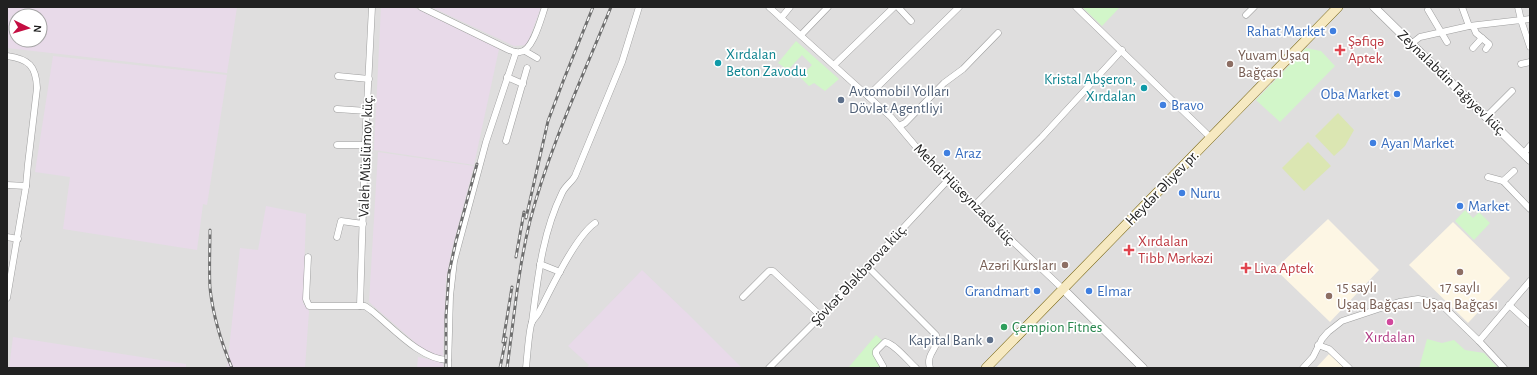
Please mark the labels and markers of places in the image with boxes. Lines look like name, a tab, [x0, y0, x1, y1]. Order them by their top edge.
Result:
place label: Rahat Market	[1246, 24, 1325, 39]
marker: Rahat Market	[1328, 26, 1338, 36]
place label: Şəfiqə Aptek	[1348, 34, 1384, 66]
marker: Şəfiqə Aptek	[1335, 45, 1345, 55]
place label: Xırdalan Beton Zavodu	[726, 47, 807, 79]
place label: Yuvam Uşaq Bağçası	[1238, 48, 1309, 80]
marker: Xırdalan Beton Zavodu	[713, 58, 723, 68]
marker: Yuvam Uşaq Bağçası	[1225, 59, 1235, 69]
place label: Kristal Abşeron, Xırdalan	[1044, 72, 1136, 104]
marker: Kristal Abşeron, Xırdalan	[1139, 83, 1149, 93]
place label: Avtomobil Yolları Dövlət Agentliyi	[849, 84, 949, 116]
place label: Oba Market	[1321, 87, 1389, 102]
marker: Oba Market	[1392, 89, 1402, 99]
marker: Avtomobil Yolları Dövlət Agentliyi	[836, 95, 846, 105]
place label: Bravo	[1171, 98, 1204, 113]
marker: Bravo	[1158, 100, 1168, 110]
place label: Ayan Market	[1381, 136, 1454, 151]
marker: Ayan Market	[1368, 138, 1378, 148]
place label: Araz	[955, 146, 981, 161]
marker: Araz	[942, 148, 952, 158]
place label: Nuru	[1190, 186, 1220, 201]
marker: Nuru	[1177, 188, 1187, 198]
place label: Market	[1468, 199, 1510, 214]
marker: Market	[1455, 201, 1465, 211]
place label: Xırdalan Tibb Mərkəzi	[1138, 234, 1213, 266]
marker: Xırdalan Tibb Mərkəzi	[1123, 244, 1135, 256]
place label: Azəri Kursları	[980, 258, 1057, 273]
marker: Azəri Kursları	[1060, 260, 1070, 270]
place label: Liva Aptek	[1254, 261, 1314, 276]
marker: Liva Aptek	[1241, 263, 1251, 273]
marker: 17 saylı Uşaq Bağçası	[1455, 267, 1465, 277]
place label: 15 saylı Uşaq Bağçası	[1337, 280, 1413, 312]
place label: 17 saylı Uşaq Bağçası	[1422, 280, 1498, 312]
place label: Grandmart	[965, 284, 1029, 299]
place label: Elmar	[1097, 284, 1132, 299]
marker: Grandmart	[1032, 286, 1042, 296]
marker: Elmar	[1084, 286, 1094, 296]
marker: 15 saylı Uşaq Bağçası	[1324, 291, 1334, 301]
marker: Xırdalan	[1385, 317, 1395, 327]
place label: Çempion Fitnes	[1012, 320, 1102, 335]
marker: Çempion Fitnes	[999, 322, 1009, 332]
place label: Xırdalan	[1365, 330, 1415, 345]
place label: Kapital Bank	[908, 333, 982, 348]
marker: Kapital Bank	[985, 335, 995, 345]

